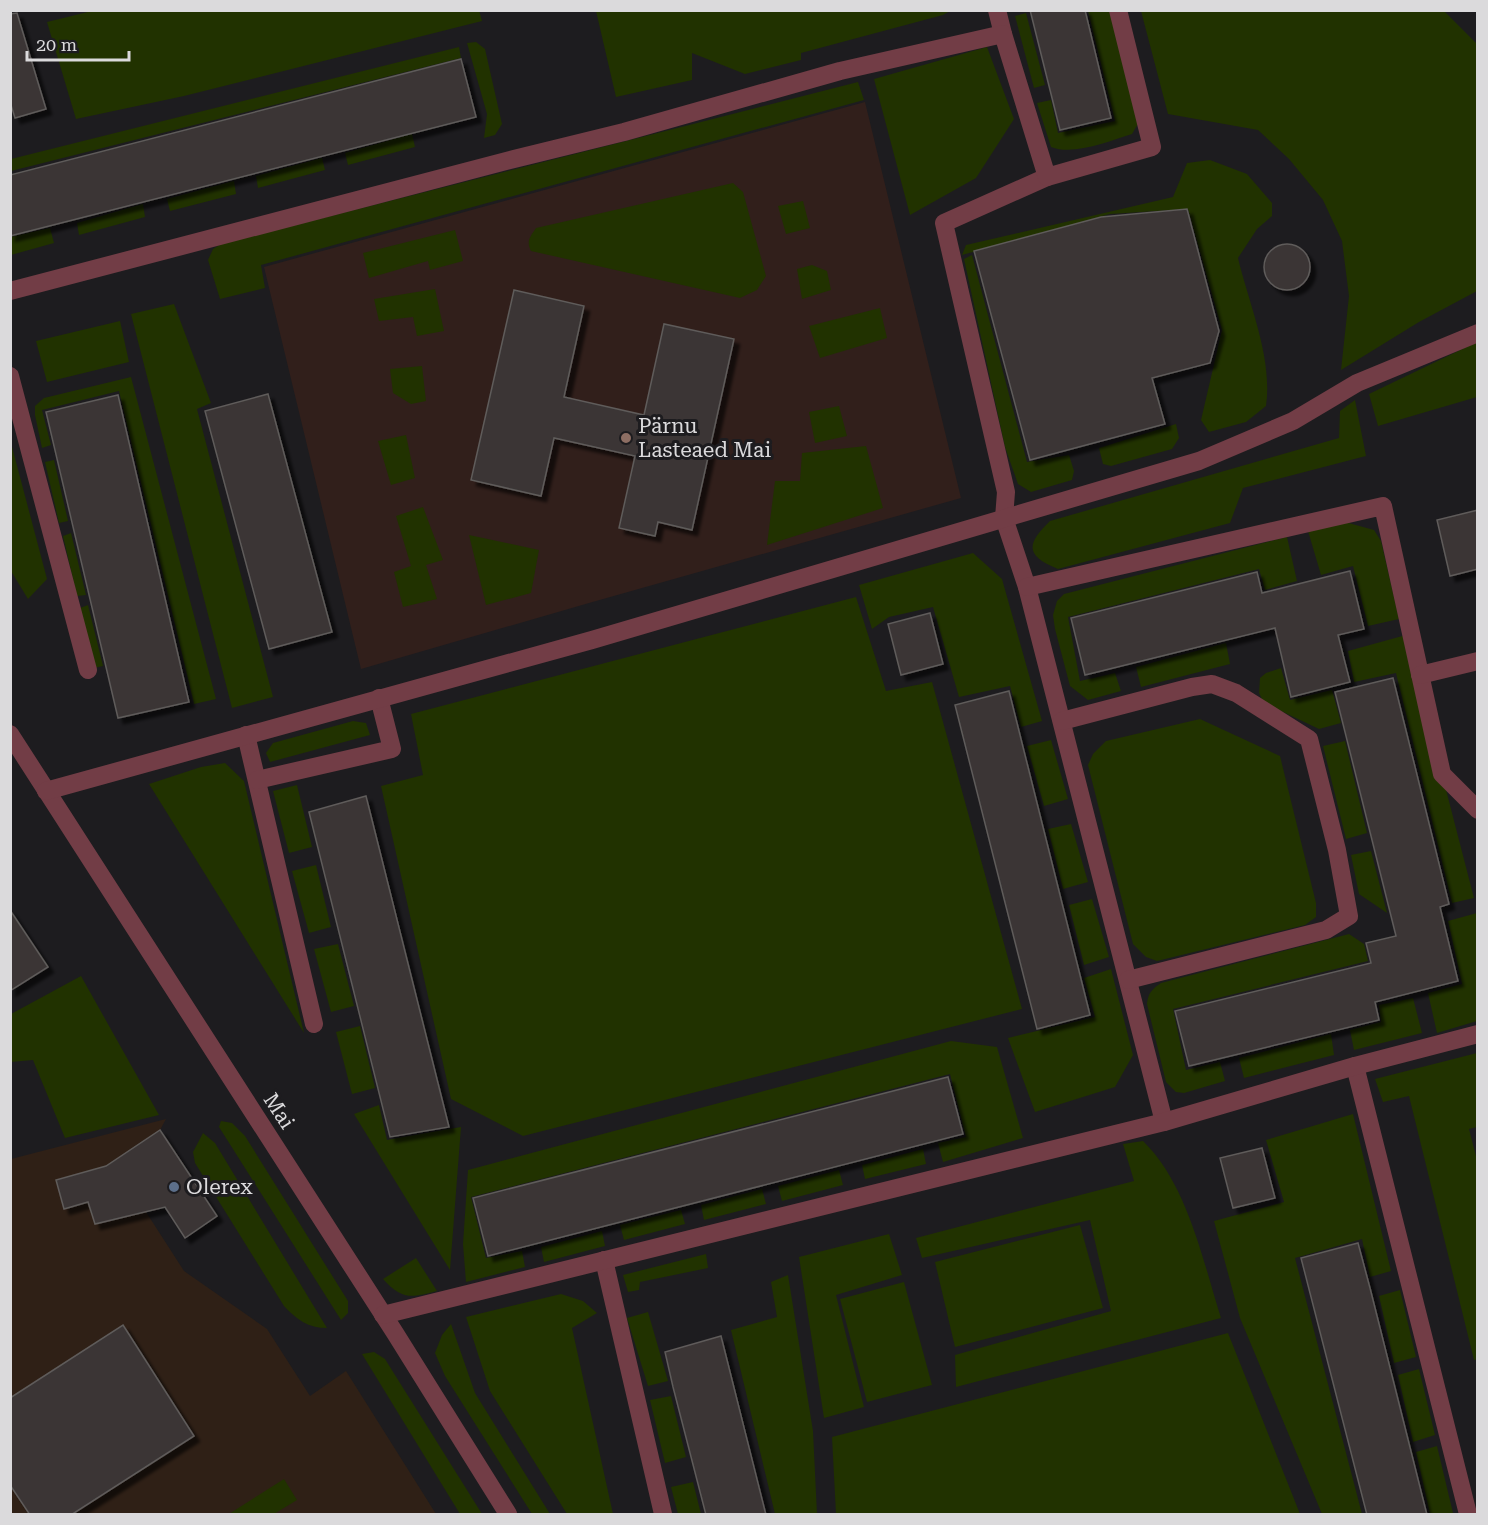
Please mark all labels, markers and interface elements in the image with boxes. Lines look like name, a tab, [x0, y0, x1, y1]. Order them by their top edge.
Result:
scale bar	[27, 24, 129, 62]
text: 20 m	[36, 34, 77, 55]
place label: Pärnu Lasteaed Mai	[638, 414, 771, 462]
marker: Pärnu Lasteaed Mai	[619, 431, 633, 445]
street label: Mai	[259, 1089, 300, 1134]
place label: Olerex	[186, 1175, 253, 1199]
marker: Olerex	[167, 1180, 181, 1194]

